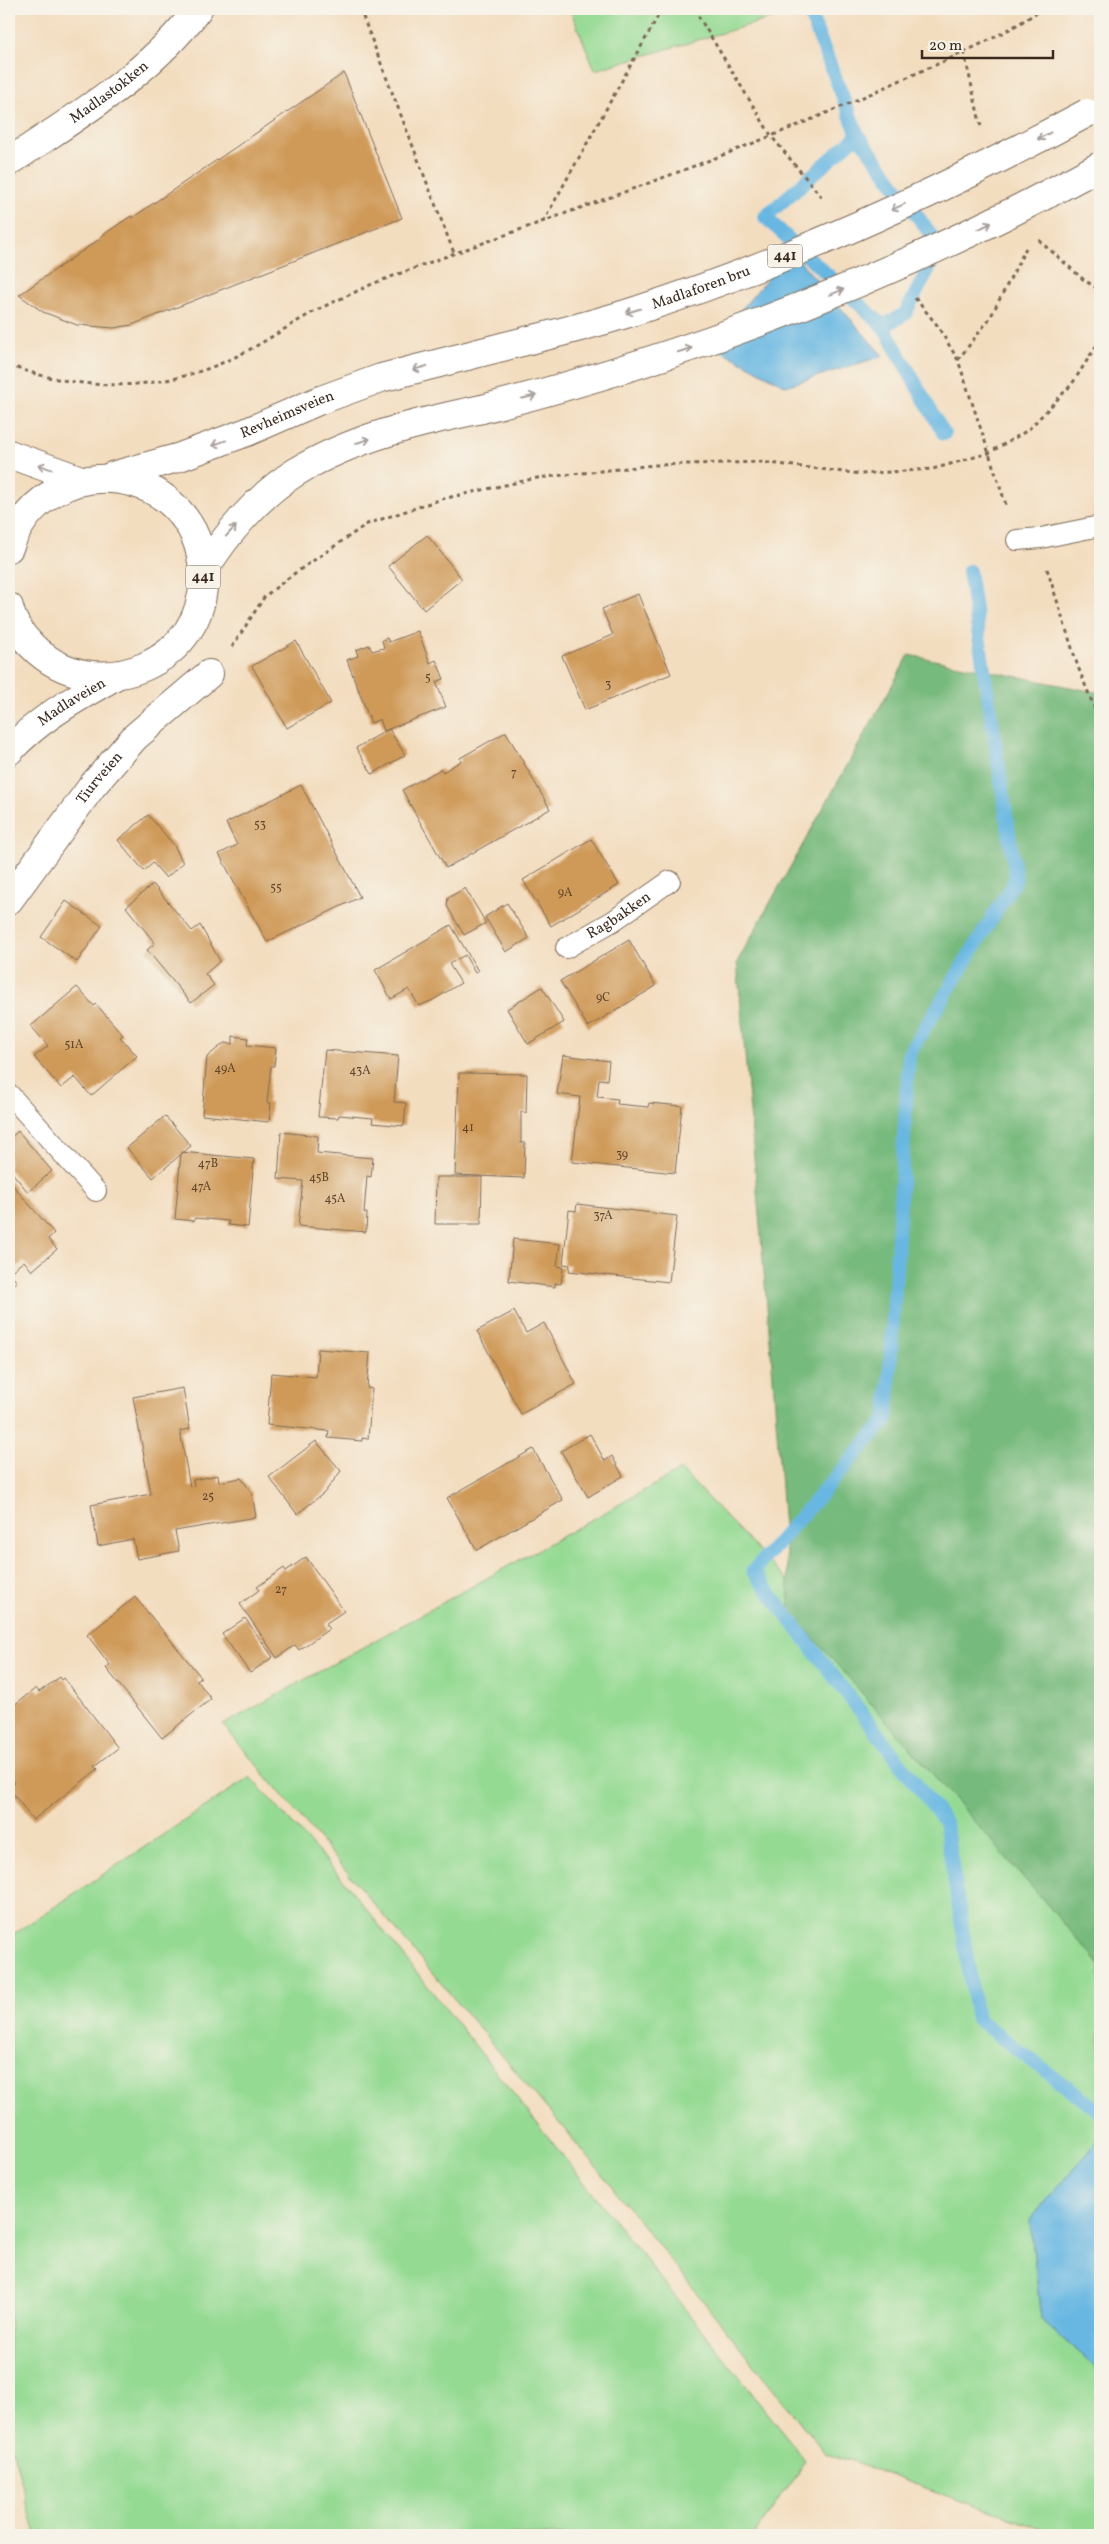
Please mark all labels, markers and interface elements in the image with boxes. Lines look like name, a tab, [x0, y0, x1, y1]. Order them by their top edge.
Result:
scale bar	[922, 28, 1053, 60]
text: 20 m	[929, 36, 962, 57]
street label: Madlastokken	[66, 56, 153, 129]
one-way arrow	[1037, 132, 1052, 142]
one-way arrow	[891, 202, 906, 212]
one-way arrow	[977, 221, 992, 230]
road number: 441	[768, 245, 802, 268]
street label: Madlaforen bru	[649, 261, 754, 315]
one-way arrow	[829, 287, 844, 297]
one-way arrow	[625, 307, 641, 317]
one-way arrow	[677, 344, 693, 354]
one-way arrow	[413, 364, 429, 373]
street label: Revheimsveien	[237, 385, 337, 444]
one-way arrow	[521, 392, 537, 401]
one-way arrow	[355, 436, 370, 445]
one-way arrow	[212, 439, 227, 448]
one-way arrow	[37, 462, 53, 471]
one-way arrow	[225, 525, 237, 538]
road number: 441	[186, 566, 220, 588]
house number: 5	[425, 670, 431, 686]
street label: Madlaveien	[33, 673, 110, 731]
house number: 3	[605, 677, 611, 693]
street label: Tiurveien	[72, 747, 128, 809]
house number: 7	[511, 765, 517, 781]
house number: 53	[254, 817, 266, 833]
house number: 55	[270, 880, 282, 896]
house number: 9A	[558, 885, 573, 901]
street label: Ragbakken	[583, 887, 655, 944]
house number: 9C	[596, 990, 610, 1006]
house number: 51A	[65, 1037, 84, 1053]
house number: 49A	[214, 1061, 236, 1077]
house number: 43A	[349, 1063, 371, 1079]
house number: 41	[462, 1120, 474, 1136]
house number: 39	[616, 1147, 628, 1163]
house number: 47B	[198, 1156, 218, 1172]
house number: 45B	[309, 1170, 329, 1186]
house number: 47A	[191, 1179, 212, 1195]
house number: 45A	[324, 1191, 346, 1207]
house number: 37A	[593, 1208, 613, 1224]
house number: 25	[202, 1489, 214, 1505]
house number: 27	[275, 1582, 287, 1598]

